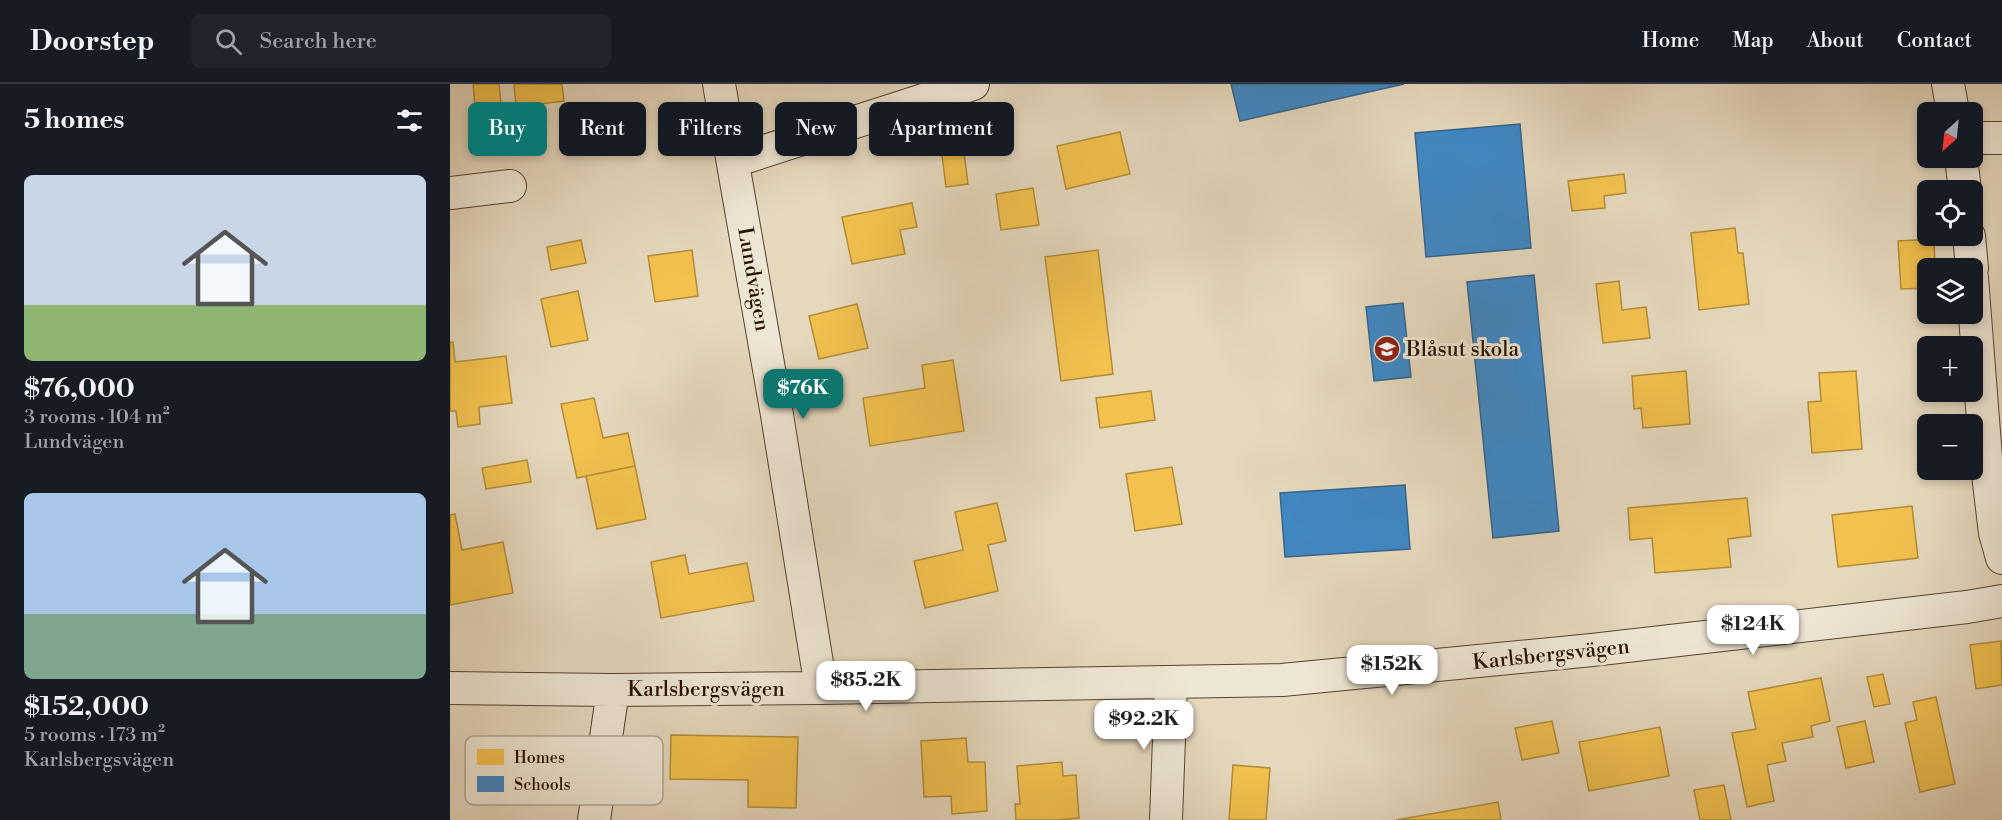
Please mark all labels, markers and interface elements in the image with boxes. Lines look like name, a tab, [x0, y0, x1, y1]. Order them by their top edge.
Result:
search box	[191, 14, 611, 68]
text: Doorstep	[30, 24, 155, 59]
icon: search	[212, 25, 245, 58]
text: Search here	[260, 28, 377, 55]
text: Home	[1642, 28, 1699, 54]
text: Map	[1732, 28, 1774, 54]
text: About	[1807, 28, 1864, 54]
text: Contact	[1897, 28, 1972, 54]
chip: Buy	[468, 102, 547, 156]
chip: Rent	[559, 102, 646, 156]
chip: Filters	[658, 102, 763, 156]
chip: New	[775, 102, 857, 156]
chip: Apartment	[869, 102, 1014, 156]
north arrow	[1917, 102, 1983, 168]
map controls	[1917, 102, 1983, 480]
text: 5 homes	[24, 104, 124, 136]
icon: filters	[393, 104, 426, 137]
button: locate	[1917, 180, 1983, 246]
icon: home	[171, 214, 279, 322]
street label: Lundvägen	[731, 225, 775, 334]
button: layers	[1917, 258, 1983, 324]
school or university icon: Blåsut skola	[1372, 334, 1402, 364]
button: +	[1917, 336, 1983, 402]
place label: Blåsut skola	[1405, 337, 1519, 363]
pin: $76K	[767, 369, 839, 420]
text: $76,000	[24, 373, 135, 405]
text: $76K	[777, 376, 829, 401]
text: 3 rooms · 104 m²	[24, 405, 170, 430]
button: −	[1917, 414, 1983, 480]
text: Lundvägen	[24, 430, 124, 455]
icon: home	[171, 532, 279, 640]
pin: $124K	[1711, 605, 1795, 656]
text: $124K	[1721, 612, 1785, 637]
street label: Karlsbergsvägen	[1471, 634, 1631, 676]
pin: $152K	[1350, 645, 1434, 696]
text: $152K	[1361, 652, 1423, 677]
pin: $85.2K	[817, 661, 915, 712]
text: $85.2K	[830, 668, 902, 693]
street label: Karlsbergsvägen	[627, 677, 785, 703]
text: $152,000	[24, 691, 149, 723]
pin: $92.2K	[1095, 700, 1193, 751]
text: $92.2K	[1108, 707, 1180, 732]
text: 5 rooms · 173 m²	[24, 723, 165, 748]
legend	[465, 736, 663, 805]
text: Karlsbergsvägen	[24, 748, 174, 773]
text: Homes	[514, 748, 565, 768]
text: Schools	[514, 775, 570, 795]

